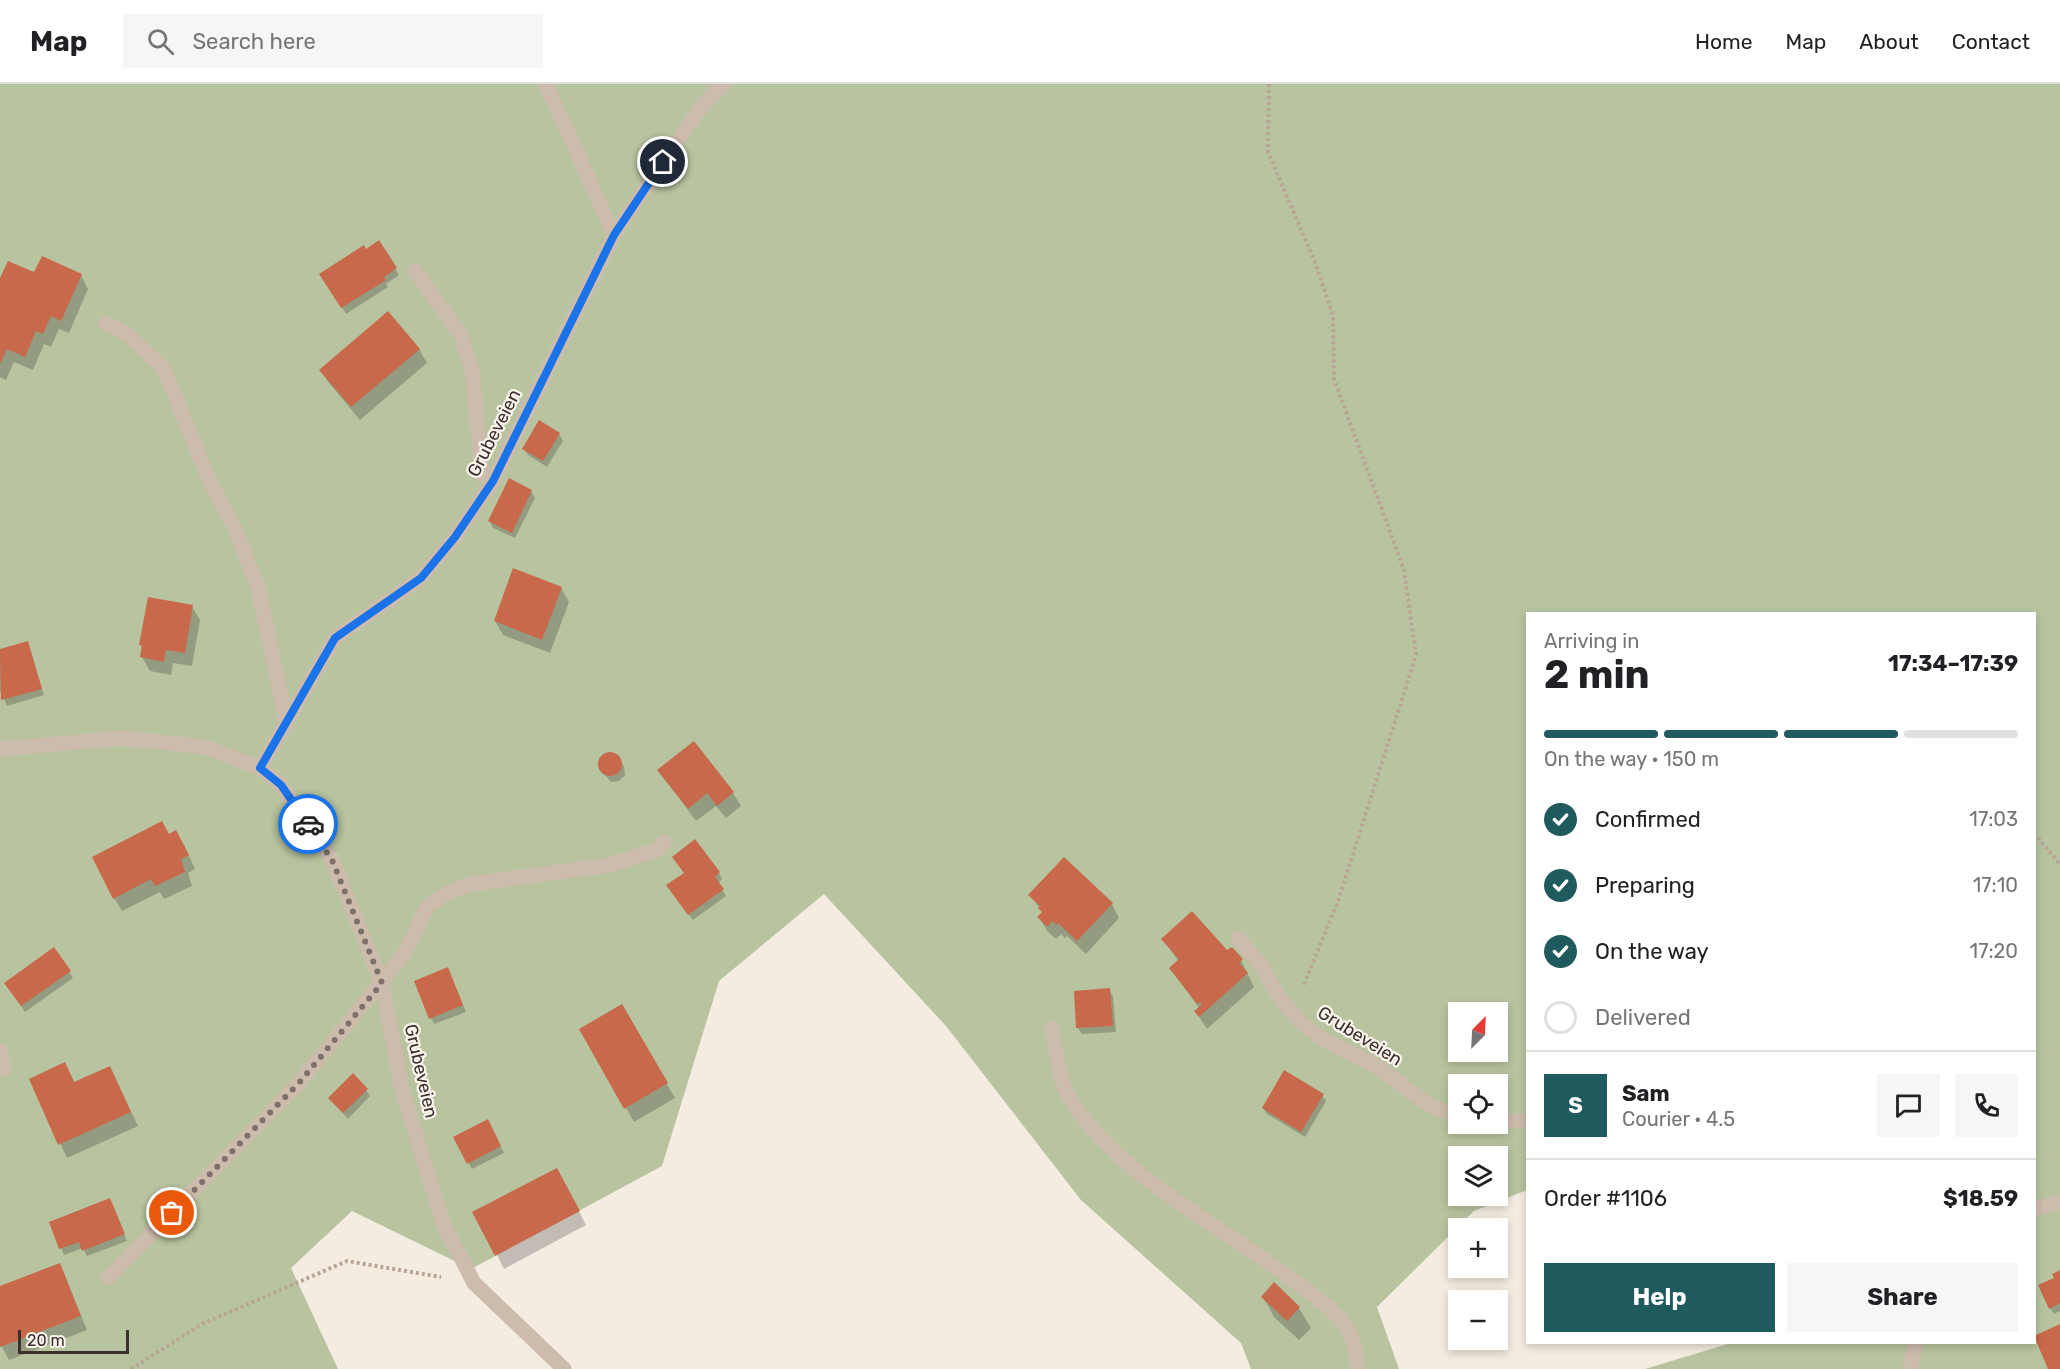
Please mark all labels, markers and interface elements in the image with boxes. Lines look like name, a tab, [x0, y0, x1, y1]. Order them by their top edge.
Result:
search box	[123, 14, 543, 68]
text: Map	[30, 25, 87, 58]
icon: search	[144, 25, 177, 58]
text: Search here	[192, 28, 316, 55]
text: Home	[1695, 29, 1752, 54]
text: Map	[1785, 29, 1826, 54]
text: About	[1859, 29, 1919, 54]
text: Contact	[1952, 29, 2030, 54]
pin	[637, 136, 688, 187]
icon: home	[646, 145, 679, 178]
street label: Grubeveien	[463, 385, 525, 481]
text: Arriving in	[1544, 629, 1639, 653]
text: 17:34–17:39	[1888, 650, 2018, 677]
text: 2 min	[1544, 652, 1650, 698]
text: On the way · 150 m	[1544, 747, 1719, 771]
courier	[278, 794, 338, 854]
icon: check	[1544, 803, 1577, 836]
text: Confirmed	[1595, 806, 1701, 833]
text: 17:03	[1969, 807, 2018, 831]
icon: car	[292, 808, 325, 841]
icon: check	[1544, 869, 1577, 902]
text: Preparing	[1595, 872, 1695, 899]
text: 17:10	[1973, 873, 2018, 897]
icon: check	[1544, 935, 1577, 968]
text: On the way	[1595, 938, 1709, 965]
text: 17:20	[1970, 939, 2018, 963]
street label: Grubeveien	[1314, 1001, 1406, 1071]
north arrow	[1448, 1002, 1508, 1062]
map controls	[1448, 1002, 1508, 1350]
text: Delivered	[1595, 1004, 1691, 1031]
street label: Grubeveien	[400, 1022, 442, 1120]
button: locate	[1448, 1074, 1508, 1134]
button: chat	[1877, 1074, 1940, 1137]
button: phone	[1955, 1074, 2018, 1137]
text: Sam	[1622, 1080, 1670, 1107]
text: S	[1568, 1092, 1583, 1119]
text: Courier · 4.5	[1622, 1107, 1735, 1131]
button: layers	[1448, 1146, 1508, 1206]
text: Order #1106	[1544, 1185, 1667, 1212]
text: $18.59	[1943, 1185, 2018, 1212]
pin	[146, 1187, 197, 1238]
icon: bag	[155, 1196, 188, 1229]
button: +	[1448, 1218, 1508, 1278]
button: Help	[1544, 1263, 1775, 1332]
button: Share	[1787, 1263, 2018, 1332]
button: −	[1448, 1290, 1508, 1350]
scale bar	[18, 1327, 129, 1354]
text: 20 m	[27, 1331, 65, 1350]

